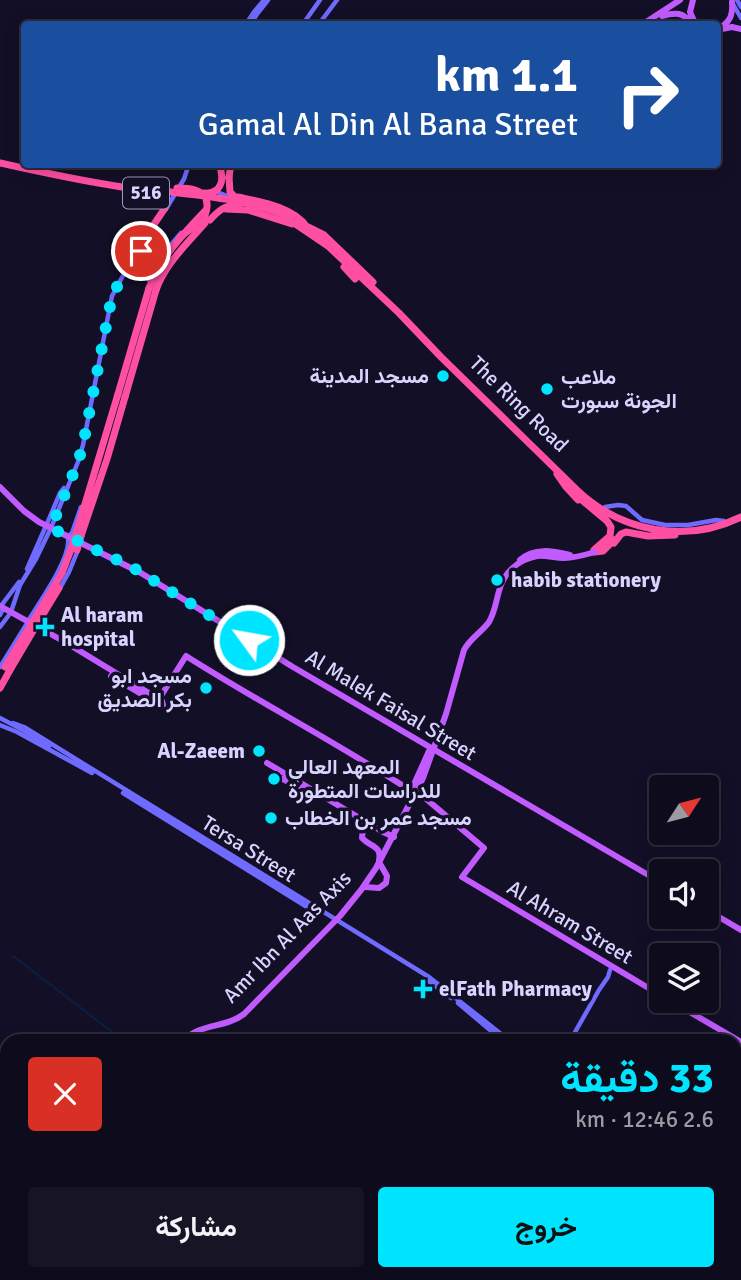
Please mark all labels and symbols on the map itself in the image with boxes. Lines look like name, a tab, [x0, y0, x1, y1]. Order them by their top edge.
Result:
road number: 516	[123, 178, 169, 209]
pin	[111, 221, 171, 281]
street label: The Ring Road	[464, 350, 574, 458]
place label: مسجد المدينة	[309, 363, 429, 389]
place label: ملاعب الجونة سبورت	[561, 364, 677, 414]
marker: مسجد المدينة	[435, 368, 451, 384]
marker: ملاعب الجونة سبورت	[539, 381, 555, 397]
place label: habib stationery	[511, 567, 661, 593]
marker: habib stationery	[489, 572, 505, 588]
place label: Al haram hospital	[61, 602, 143, 652]
position arrow	[212, 603, 286, 677]
marker: Al haram hospital	[35, 617, 55, 637]
street label: Al Malek Faisal Street	[301, 644, 481, 766]
place label: مسجد ابو بكر الصديق	[98, 663, 192, 713]
marker: مسجد ابو بكر الصديق	[198, 680, 214, 696]
place label: Al-Zaeem	[157, 738, 245, 764]
marker: Al-Zaeem	[251, 743, 267, 759]
place label: المعهد العالي للدراسات المتطورة	[288, 754, 441, 804]
marker: المعهد العالي للدراسات المتطورة	[266, 771, 282, 787]
north arrow	[649, 775, 719, 845]
place label: مسجد عمر بن الخطاب	[285, 805, 472, 831]
street label: Tersa Street	[197, 810, 301, 888]
marker: مسجد عمر بن الخطاب	[263, 810, 279, 826]
street label: Amr Ibn Al Aas Axis	[217, 866, 357, 1008]
street label: Al Ahram Street	[502, 874, 638, 970]
place label: elFath Pharmacy	[439, 976, 592, 1002]
marker: elFath Pharmacy	[413, 979, 433, 999]

